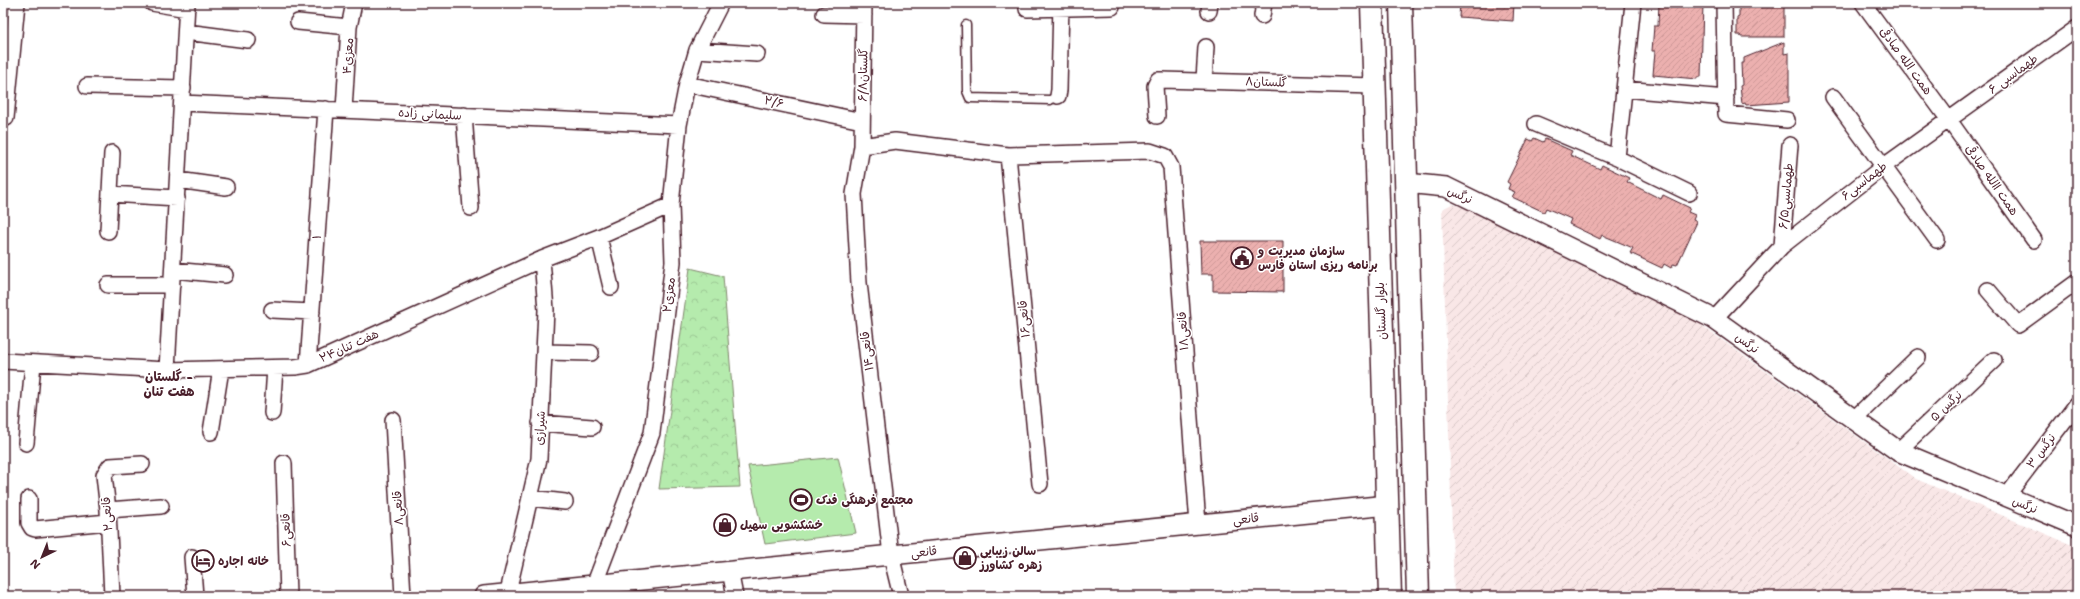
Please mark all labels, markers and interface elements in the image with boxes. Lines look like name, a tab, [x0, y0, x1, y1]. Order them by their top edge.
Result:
street label: همت الله صادقی	[1876, 24, 1936, 98]
street label: ۴معزی	[339, 37, 357, 75]
street label: ۶/۸گلستان	[855, 48, 871, 102]
street label: ۶ طهماسبی	[1985, 51, 2041, 97]
street label: گلستان۸	[1245, 73, 1287, 91]
street label: ۲/۶	[763, 92, 785, 112]
street label: سلیمانی زاده	[398, 104, 462, 124]
street label: همت االله صادقی	[1962, 141, 2023, 219]
street label: ۶طهماسبی	[1838, 158, 1890, 204]
street label: ۶/۵طهماسبی	[1775, 162, 1797, 230]
street label: نرگس	[1445, 182, 1475, 208]
street label: ۱	[309, 234, 325, 240]
place label: سازمان مدیریت و برنامه ریزی استان فارس	[1257, 243, 1378, 273]
public building icon: سازمان مدیریت و برنامه ریزی استان فارس	[1229, 245, 1255, 271]
street label: ۲معزی	[659, 276, 679, 314]
street label: بلوار گلستان	[1372, 282, 1390, 340]
street label: ۱۶قانعی	[1014, 299, 1034, 339]
street label: ۱۸قانعی	[1174, 311, 1192, 351]
street label: هفت تنان۲۴	[317, 326, 382, 366]
street label: نرگس	[1732, 329, 1762, 357]
street label: ۱۴قانعی	[857, 330, 877, 372]
district label: گلستان - هفت تنان	[143, 368, 195, 400]
street label: ۵ نرگس	[1927, 387, 1965, 425]
street label: شیرازی	[531, 410, 549, 446]
street label: ۳ نرگس	[2023, 430, 2059, 472]
sports icon: مجتمع فرهنگی فدک	[788, 487, 814, 513]
street label: ۸قانعی	[389, 490, 407, 526]
place label: مجتمع فرهنگی فدک	[816, 492, 913, 509]
street label: نرگس	[2010, 493, 2040, 517]
street label: ۲قانعی	[98, 496, 116, 532]
street label: قانعی	[1232, 510, 1260, 528]
shop icon: خشکشویی سهیل	[712, 512, 738, 538]
street label: ۶قانعی	[277, 513, 295, 547]
place label: خشکشویی سهیل	[740, 517, 823, 533]
north arrow	[22, 537, 62, 577]
street label: قانعی	[910, 543, 938, 561]
place label: سالن زیبایی زهره کشاورز	[979, 543, 1043, 573]
shop icon: سالن زیبایی زهره کشاورز	[952, 545, 978, 571]
hotel icon: خانه اجاره	[190, 548, 216, 574]
place label: خانه اجاره	[218, 553, 269, 569]
text: N	[27, 555, 44, 572]

